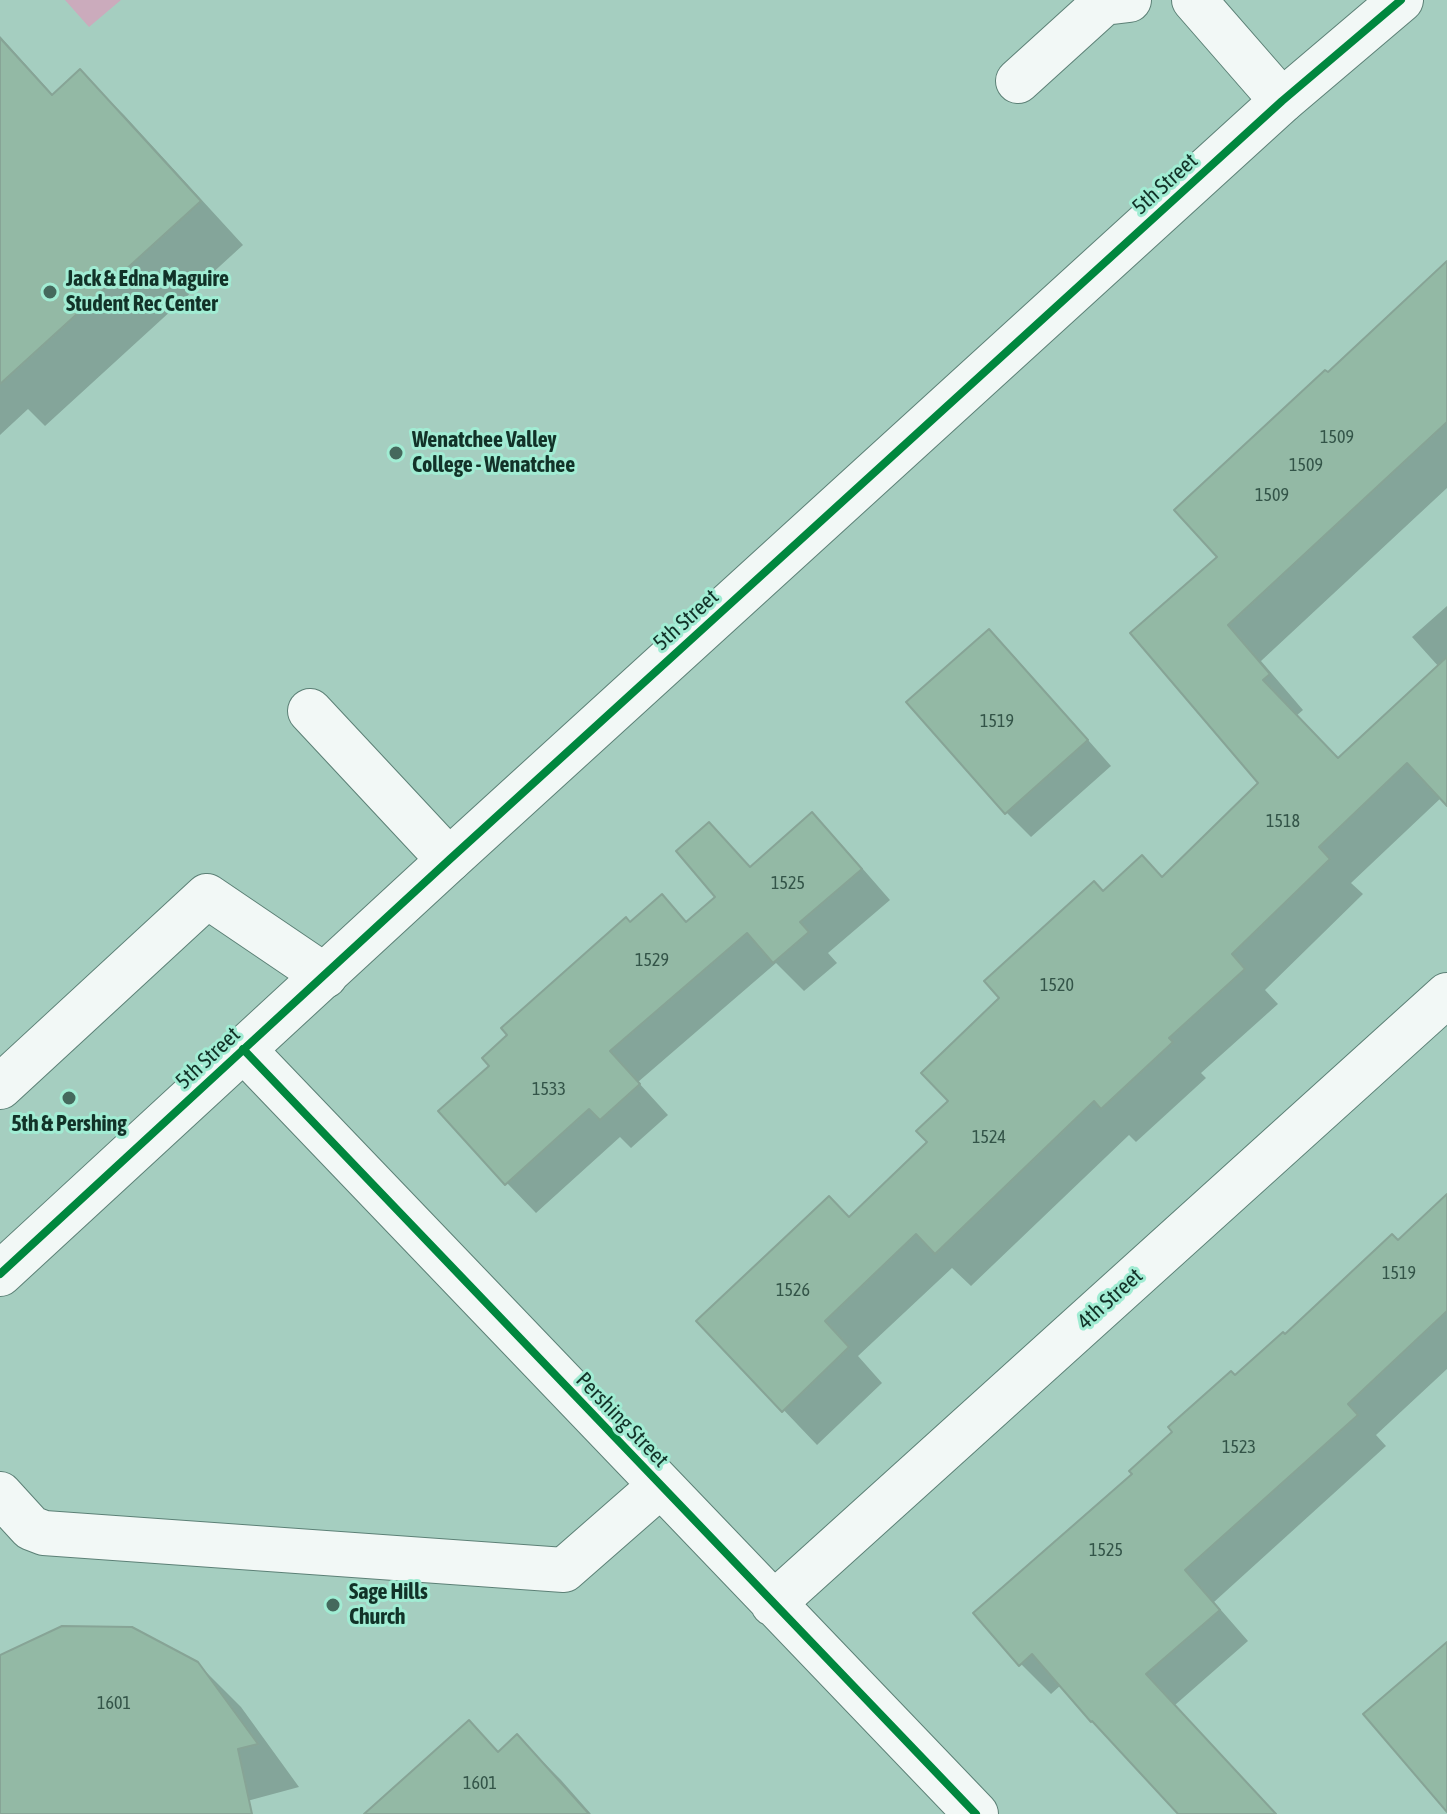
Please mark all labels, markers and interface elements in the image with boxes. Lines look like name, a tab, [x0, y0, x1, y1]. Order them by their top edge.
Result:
street label: 5th Street	[1127, 148, 1203, 220]
place label: Jack & Edna Maguire Student Rec Center	[66, 266, 229, 318]
marker: Jack & Edna Maguire Student Rec Center	[41, 283, 59, 301]
house number: 1509	[1320, 426, 1354, 448]
place label: Wenatchee Valley College - Wenatchee	[412, 427, 575, 478]
marker: Wenatchee Valley College - Wenatchee	[387, 444, 405, 462]
house number: 1509	[1289, 454, 1323, 476]
house number: 1509	[1255, 484, 1289, 506]
street label: 5th Street	[648, 584, 724, 656]
house number: 1519	[980, 710, 1014, 732]
house number: 1518	[1266, 810, 1300, 832]
house number: 1525	[771, 872, 805, 894]
house number: 1529	[635, 949, 669, 971]
house number: 1520	[1040, 974, 1074, 996]
street label: 5th Street	[170, 1022, 246, 1094]
house number: 1533	[532, 1078, 566, 1100]
marker: 5th & Pershing	[60, 1089, 78, 1107]
place label: 5th & Pershing	[11, 1111, 127, 1137]
house number: 1524	[972, 1126, 1006, 1148]
house number: 1519	[1382, 1262, 1416, 1284]
street label: 4th Street	[1072, 1263, 1148, 1335]
house number: 1526	[776, 1279, 810, 1301]
street label: Pershing Street	[570, 1367, 674, 1473]
house number: 1523	[1222, 1436, 1256, 1458]
house number: 1525	[1089, 1539, 1123, 1561]
place label: Sage Hills Church	[349, 1579, 428, 1630]
marker: Sage Hills Church	[324, 1596, 342, 1614]
house number: 1601	[97, 1692, 131, 1714]
house number: 1601	[463, 1772, 497, 1794]

